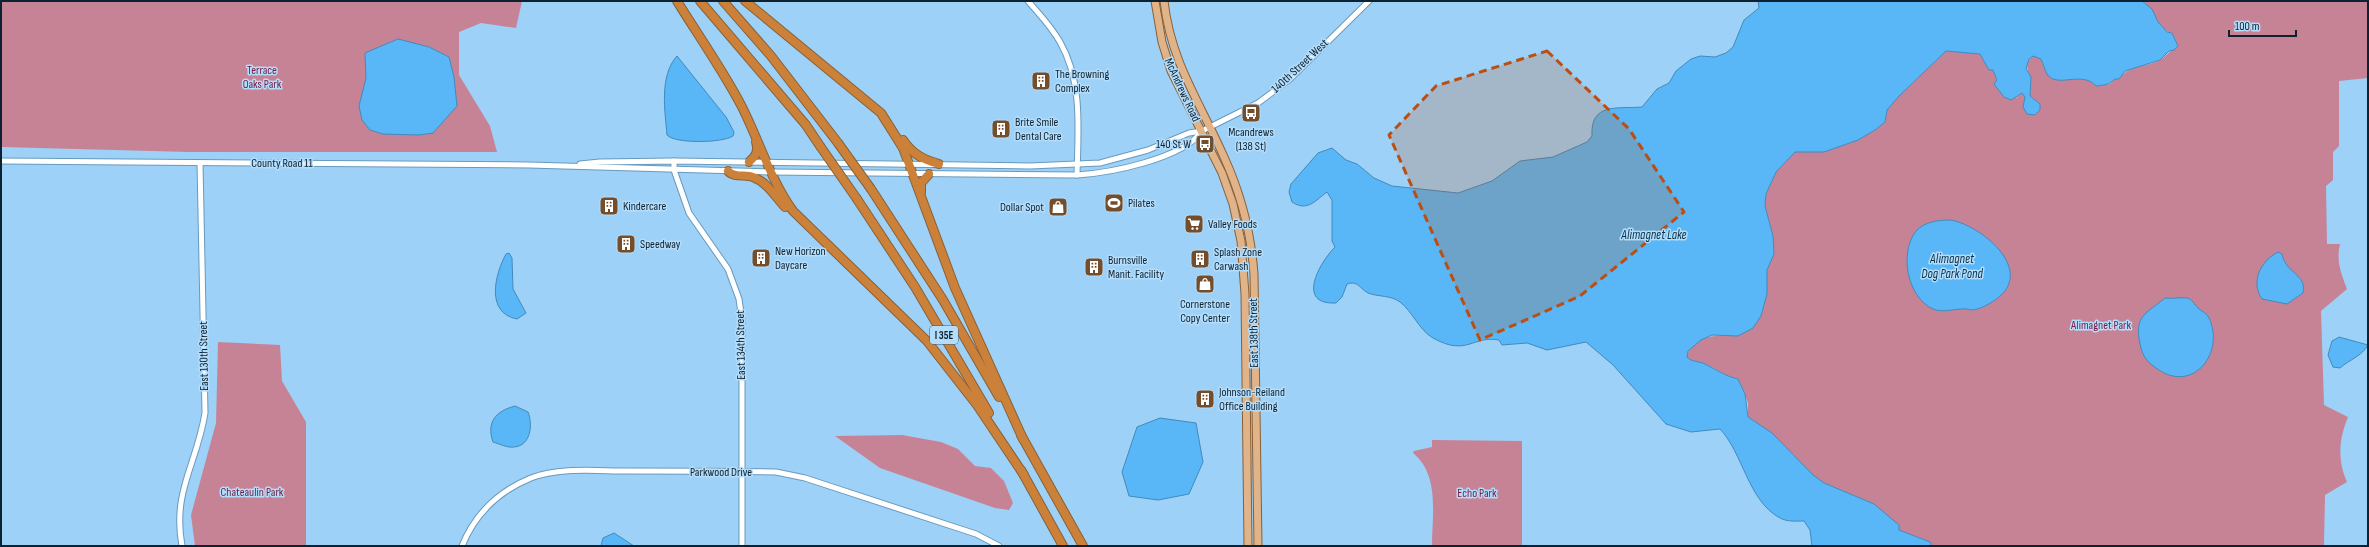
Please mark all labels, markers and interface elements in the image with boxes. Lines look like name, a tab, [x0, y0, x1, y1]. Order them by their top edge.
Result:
scale bar	[2229, 12, 2296, 38]
text: 100 m	[2235, 19, 2260, 34]
street label: 140th Street West	[1268, 35, 1332, 96]
street label: McAndrews Road	[1161, 56, 1203, 124]
park label: Terrace Oaks Park	[243, 63, 282, 92]
place label: The Browning Complex	[1055, 67, 1109, 96]
building icon: The Browning Complex	[1030, 70, 1052, 92]
bus stop icon: Mcandrews (138 St)	[1240, 102, 1262, 124]
place label: Brite Smile Dental Care	[1015, 115, 1062, 144]
building icon: Brite Smile Dental Care	[990, 118, 1012, 140]
place label: Mcandrews (138 St)	[1228, 125, 1274, 154]
bus stop icon: 140 St W	[1194, 133, 1216, 155]
place label: 140 St W	[1156, 137, 1191, 152]
street label: County Road 11	[251, 156, 314, 171]
sports icon: Pilates	[1103, 192, 1125, 214]
building icon: Kindercare	[598, 195, 620, 217]
shop icon: Dollar Spot	[1047, 196, 1069, 218]
place label: Pilates	[1128, 196, 1155, 211]
place label: Kindercare	[623, 199, 666, 214]
place label: Dollar Spot	[1000, 200, 1044, 215]
supermarket icon: Valley Foods	[1183, 213, 1205, 235]
place label: Valley Foods	[1208, 217, 1257, 232]
water label: Alimagnet Lake	[1620, 227, 1687, 243]
building icon: Speedway	[615, 233, 637, 255]
place label: Speedway	[640, 237, 681, 252]
place label: New Horizon Daycare	[775, 244, 826, 273]
place label: Splash Zone Carwash	[1214, 245, 1262, 274]
building icon: New Horizon Daycare	[750, 247, 772, 269]
building icon: Splash Zone Carwash	[1189, 248, 1211, 270]
water label: Alimagnet Dog Park Pond	[1921, 251, 1983, 282]
place label: Burnsville Manit. Facility	[1108, 253, 1164, 282]
building icon: Burnsville Manit. Facility	[1083, 256, 1105, 278]
shop icon: Cornerstone Copy Center	[1194, 273, 1216, 295]
place label: Cornerstone Copy Center	[1180, 297, 1230, 326]
street label: East 138th Street	[1246, 298, 1262, 368]
street label: East 134th Street	[733, 310, 749, 380]
park label: Alimagnet Park	[2070, 318, 2131, 333]
street label: East 130th Street	[196, 321, 212, 391]
road number: I 35E	[930, 326, 958, 344]
place label: Johnson-Reiland Office Building	[1218, 385, 1285, 414]
building icon: Johnson-Reiland Office Building	[1194, 388, 1216, 410]
street label: Parkwood Drive	[690, 465, 752, 480]
park label: Chateaulin Park	[221, 485, 284, 500]
park label: Echo Park	[1457, 486, 1497, 501]

